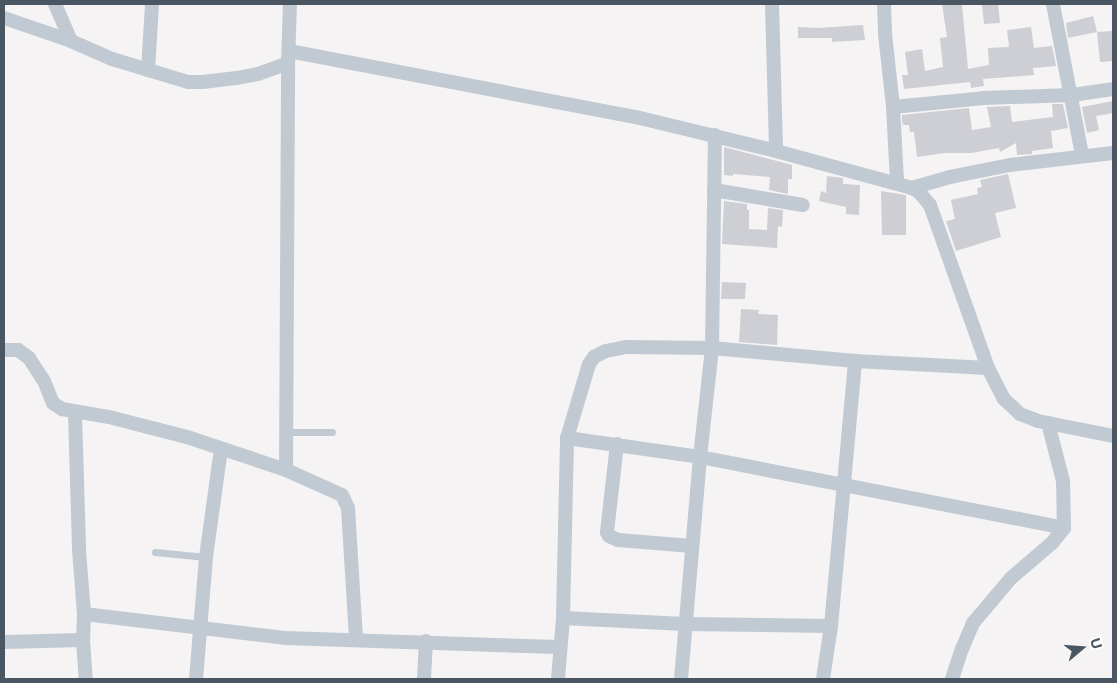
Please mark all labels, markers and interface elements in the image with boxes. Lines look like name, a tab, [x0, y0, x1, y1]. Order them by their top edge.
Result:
north arrow	[1057, 623, 1107, 673]
text: U	[1086, 635, 1107, 651]

